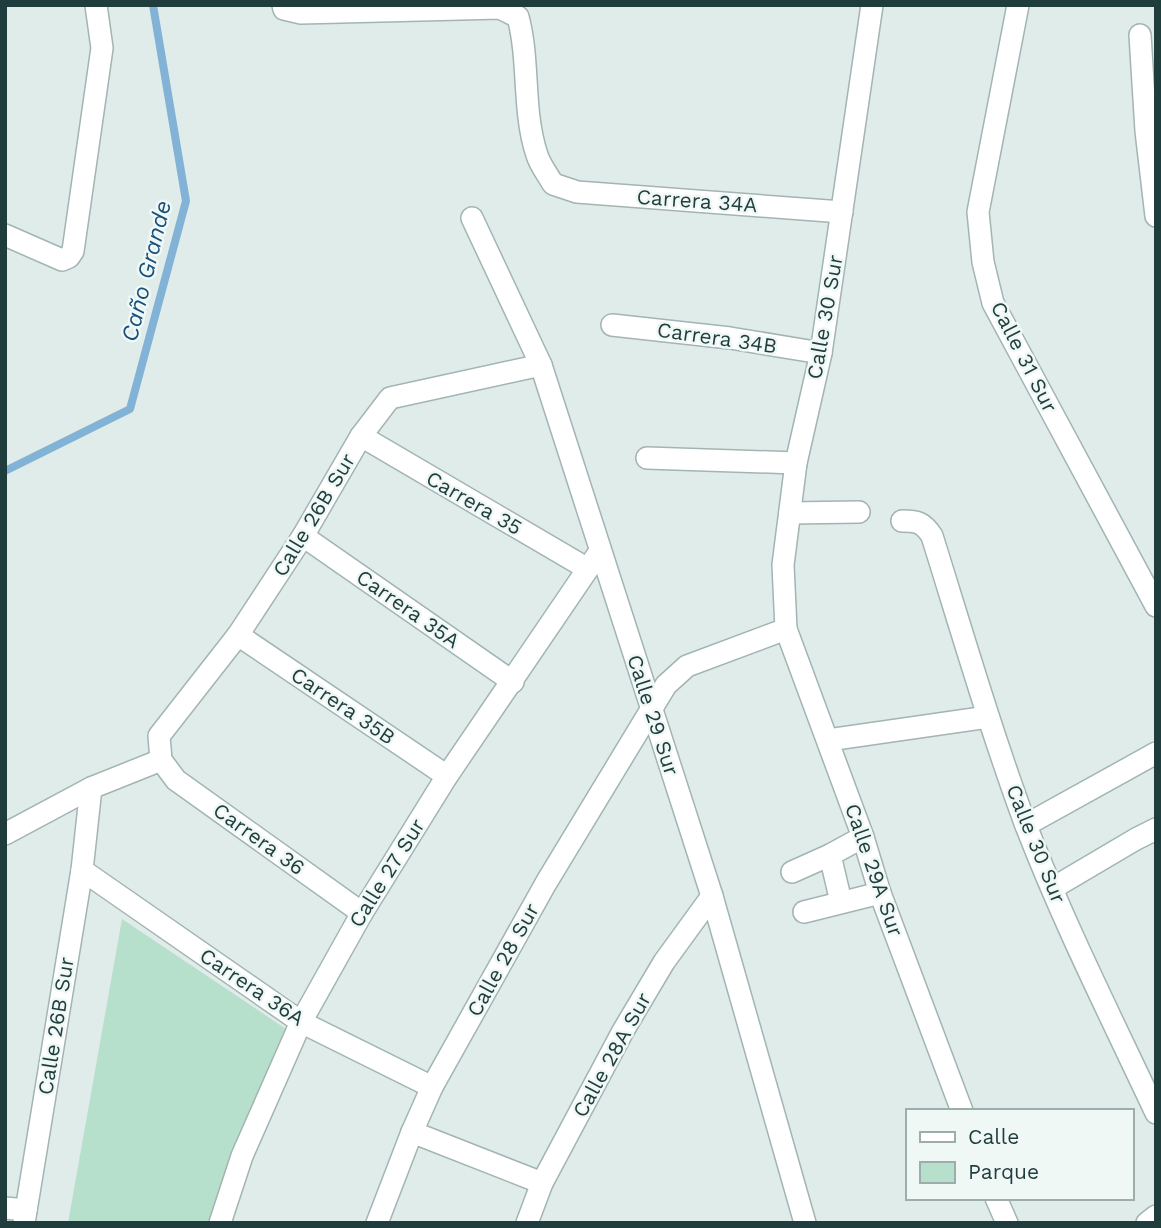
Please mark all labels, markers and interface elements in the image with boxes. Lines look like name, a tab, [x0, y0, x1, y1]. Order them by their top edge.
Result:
street label: Carrera 34A	[636, 184, 758, 217]
water label: Caño Grande	[116, 198, 177, 345]
street label: Calle 30 Sur	[801, 252, 848, 381]
street label: Calle 31 Sur	[986, 297, 1063, 417]
street label: Carrera 34B	[655, 317, 779, 358]
street label: Calle 26B Sur	[267, 448, 360, 581]
street label: Carrera 35	[422, 465, 527, 540]
street label: Carrera 35A	[352, 564, 465, 653]
street label: Calle 29 Sur	[622, 651, 685, 779]
street label: Carrera 35B	[286, 662, 400, 750]
street label: Calle 30 Sur	[1001, 781, 1072, 907]
street label: Carrera 36	[209, 797, 310, 880]
street label: Calle 29A Sur	[840, 800, 909, 940]
street label: Calle 27 Sur	[343, 813, 430, 932]
street label: Calle 28 Sur	[461, 898, 544, 1021]
street label: Carrera 36A	[195, 942, 310, 1031]
street label: Calle 26B Sur	[32, 955, 79, 1097]
street label: Calle 28A Sur	[567, 988, 656, 1121]
legend	[906, 1109, 1133, 1200]
text: Calle	[968, 1124, 1019, 1149]
text: Parque	[968, 1159, 1039, 1184]

